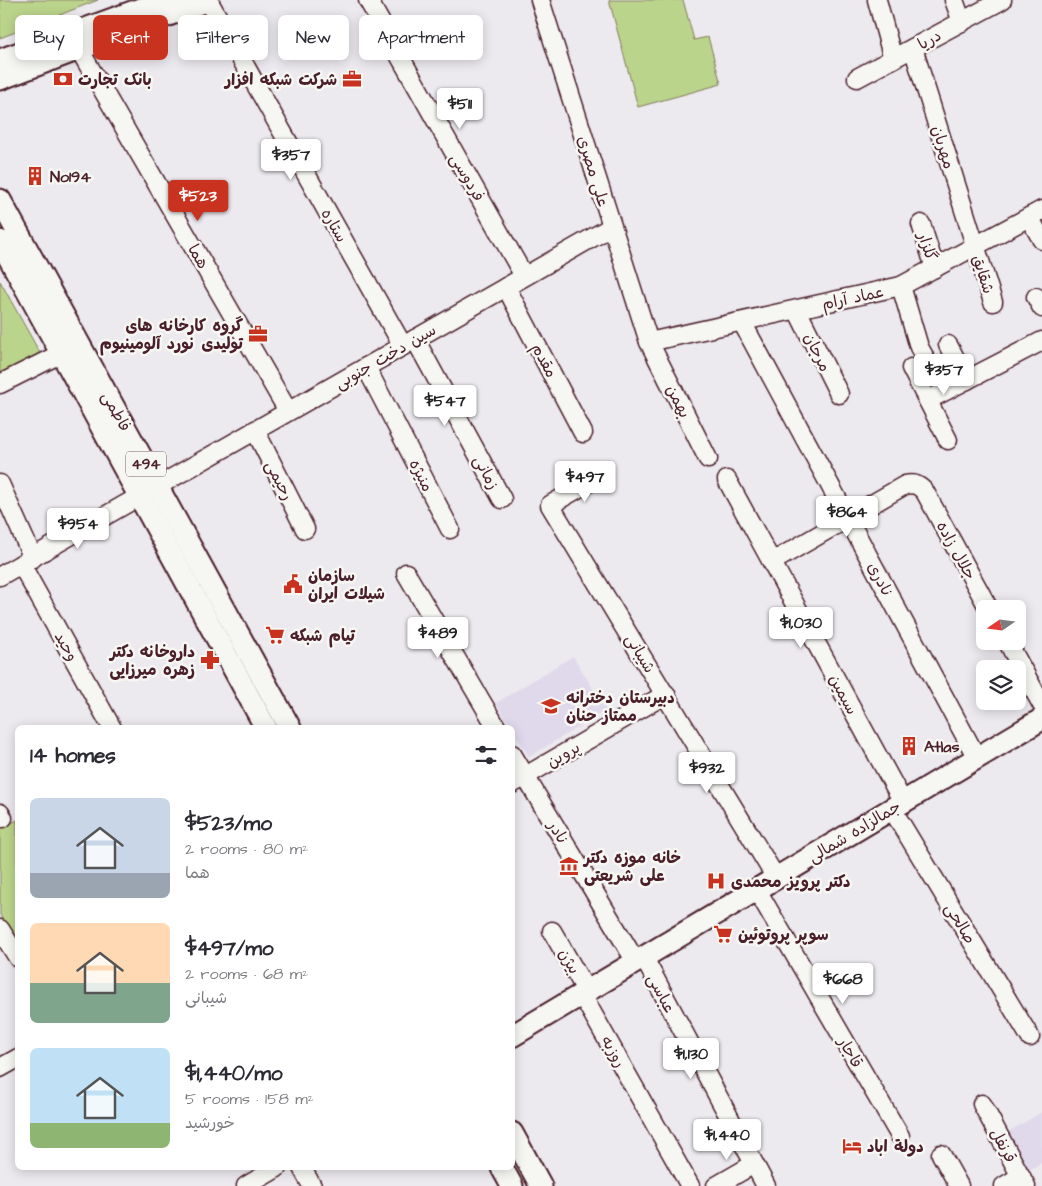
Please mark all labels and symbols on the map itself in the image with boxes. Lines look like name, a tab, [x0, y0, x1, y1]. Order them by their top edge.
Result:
street label: دریا	[914, 24, 945, 55]
bank icon: بانک تجارت	[52, 68, 74, 90]
office icon: شرکت شبکه افزار	[341, 68, 363, 90]
place label: بانک تجارت	[78, 69, 152, 91]
place label: شرکت شبکه افزار	[223, 69, 337, 91]
pin: $511	[430, 88, 490, 130]
street label: مهربان	[926, 123, 960, 172]
street label: علی مصری	[572, 133, 614, 210]
pin: $357	[261, 138, 321, 181]
street label: فردوسی	[445, 150, 490, 205]
building icon: No194	[24, 165, 46, 187]
place label: No194	[50, 166, 91, 188]
pin: $523	[168, 180, 228, 222]
street label: ستاره	[316, 204, 353, 247]
street label: گلزار	[911, 227, 942, 264]
street label: هما	[182, 240, 214, 273]
street label: شقایق	[967, 252, 999, 296]
street label: عماد آرام	[820, 281, 887, 316]
place label: گروه کارخانه های تولیدی نورد آلومینیوم	[100, 315, 244, 356]
street label: سین دخت جنوبی	[331, 319, 440, 395]
office icon: گروه کارخانه های تولیدی نورد آلومینیوم	[247, 323, 269, 345]
street label: مرجان	[798, 329, 836, 376]
street label: مقدم	[525, 339, 562, 382]
pin: $357	[914, 354, 974, 396]
street label: بهمن	[660, 381, 696, 422]
pin: $547	[415, 384, 475, 427]
street label: فاطمی	[96, 388, 136, 435]
road number: 494	[126, 452, 166, 476]
street label: زمانی	[468, 452, 504, 493]
street label: منیژه	[404, 455, 439, 495]
street label: رحیمی	[260, 457, 298, 504]
pin: $497	[555, 460, 615, 503]
pin: $864	[817, 496, 877, 538]
pin: $954	[48, 508, 108, 550]
street label: جلال زاده	[931, 517, 981, 584]
street label: نادری	[862, 558, 898, 601]
place label: سازمان شیلات ایران	[308, 565, 385, 605]
public building icon: سازمان شیلات ایران	[282, 573, 304, 595]
north arrow	[976, 600, 1026, 650]
pin: $1,030	[760, 606, 842, 649]
pin: $489	[408, 616, 468, 659]
supermarket icon: تیام شبکه	[264, 624, 286, 646]
place label: تیام شبکه	[290, 625, 356, 648]
street label: وحید	[49, 628, 83, 665]
street label: شیبانی	[620, 630, 660, 677]
place label: داروخانه دکتر زهره میرزایی	[108, 641, 195, 681]
pharmacy icon: داروخانه دکتر زهره میرزایی	[199, 649, 221, 671]
street label: سیمین	[823, 670, 863, 718]
place label: دبیرستان دخترانه ممتاز حنان	[566, 687, 675, 727]
school or university icon: دبیرستان دخترانه ممتاز حنان	[540, 695, 562, 717]
building icon: Atlas	[898, 735, 920, 757]
place label: Atlas	[924, 736, 959, 758]
street label: پروین	[543, 737, 584, 773]
pin: $932	[677, 752, 737, 794]
street label: جمالزاده شمالی	[804, 795, 905, 868]
street label: نادر	[541, 815, 574, 849]
place label: خانه موزه دکتر علی شریعتی	[582, 847, 681, 887]
museum icon: خانه موزه دکتر علی شریعتی	[558, 855, 580, 877]
hospital icon: دکتر پرویز محمدی	[705, 870, 727, 892]
place label: دکتر پرویز محمدی	[731, 871, 850, 893]
street label: صالحی	[939, 899, 981, 948]
supermarket icon: سوپر پروتوئین	[712, 923, 734, 945]
place label: سوپر پروتوئین	[738, 924, 829, 946]
street label: بیژن	[553, 945, 585, 978]
pin: $668	[813, 962, 873, 1005]
street label: عباسی	[642, 970, 681, 1017]
street label: قاجار	[831, 1031, 868, 1072]
street label: روزبه	[595, 1032, 631, 1071]
pin: $1,130	[650, 1038, 732, 1080]
pin: $1,440	[686, 1118, 768, 1161]
street label: قرنفل	[985, 1124, 1021, 1167]
hotel icon: دولة اباد	[841, 1135, 863, 1157]
place label: دولة اباد	[867, 1136, 924, 1158]

